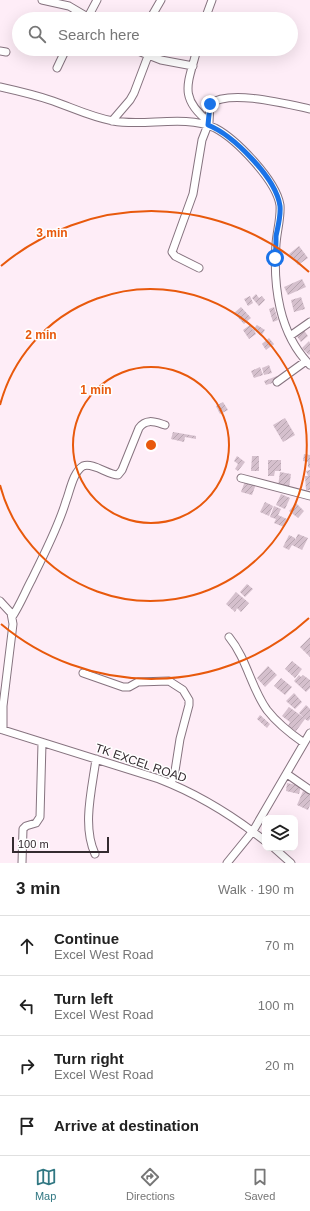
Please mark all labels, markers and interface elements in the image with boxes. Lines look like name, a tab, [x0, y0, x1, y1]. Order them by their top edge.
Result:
search box	[12, 12, 298, 56]
icon: search	[26, 23, 48, 45]
text: Search here	[58, 26, 140, 43]
route end	[201, 95, 219, 113]
text: 3 min	[36, 226, 68, 240]
route start	[266, 249, 284, 267]
text: 2 min	[25, 328, 57, 342]
text: 1 min	[80, 383, 112, 397]
centre of rings	[144, 438, 158, 452]
street label: TK EXCEL ROAD	[94, 741, 189, 785]
map controls	[262, 815, 298, 851]
button: layers	[262, 815, 298, 851]
scale bar	[12, 835, 109, 854]
text: 100 m	[18, 838, 49, 850]
text: 3 min	[16, 879, 60, 898]
text: Walk · 190 m	[218, 882, 294, 897]
text: Continue	[54, 930, 119, 947]
icon: ahead	[16, 935, 38, 957]
text: 70 m	[265, 938, 294, 953]
text: Excel West Road	[54, 947, 153, 962]
text: Turn left	[54, 990, 113, 1007]
icon: left	[16, 995, 38, 1017]
text: 100 m	[258, 998, 294, 1013]
text: Excel West Road	[54, 1007, 153, 1022]
text: Turn right	[54, 1050, 124, 1067]
icon: right	[16, 1055, 38, 1077]
text: 20 m	[265, 1058, 294, 1073]
text: Excel West Road	[54, 1067, 153, 1082]
icon: arrive	[16, 1115, 38, 1137]
text: Arrive at destination	[54, 1117, 199, 1134]
tab: Map	[35, 1166, 57, 1202]
tab: Directions	[126, 1166, 175, 1202]
tab: Saved	[244, 1166, 275, 1202]

